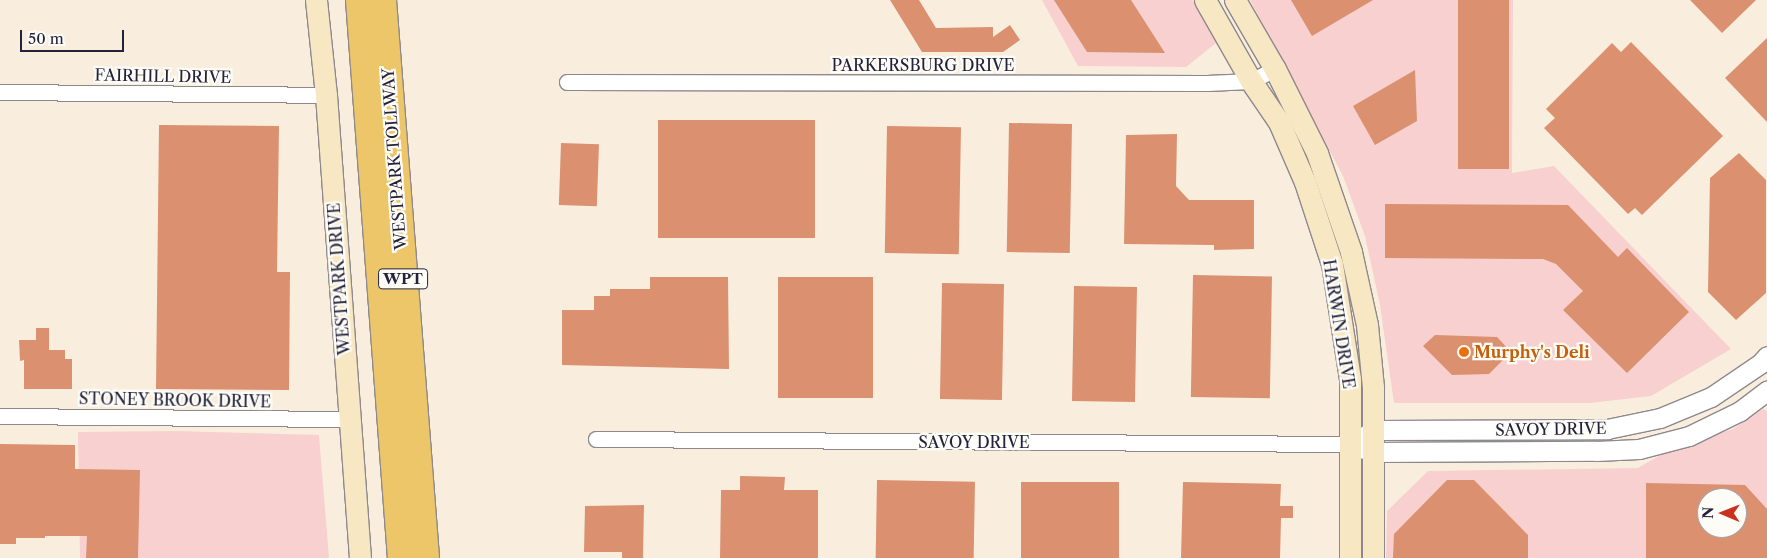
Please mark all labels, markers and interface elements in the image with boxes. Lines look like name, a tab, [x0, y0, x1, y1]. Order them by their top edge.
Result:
scale bar	[22, 20, 126, 52]
text: 50 m	[28, 29, 64, 48]
street label: PARKERSBURG DRIVE	[831, 55, 1015, 75]
street label: FAIRHILL DRIVE	[94, 65, 232, 87]
street label: WESTPARK TOLLWAY	[378, 67, 410, 251]
street label: WESTPARK DRIVE	[324, 202, 354, 356]
street label: HARWIN DRIVE	[1319, 258, 1359, 390]
road number: WPT	[378, 266, 428, 292]
place label: Murphy's Deli	[1474, 342, 1590, 362]
marker: Murphy's Deli	[1458, 346, 1470, 358]
street label: STONEY BROOK DRIVE	[78, 389, 272, 411]
street label: SAVOY DRIVE	[1495, 418, 1607, 440]
street label: SAVOY DRIVE	[918, 432, 1030, 452]
north arrow	[1697, 488, 1747, 538]
text: N	[1699, 507, 1717, 519]

